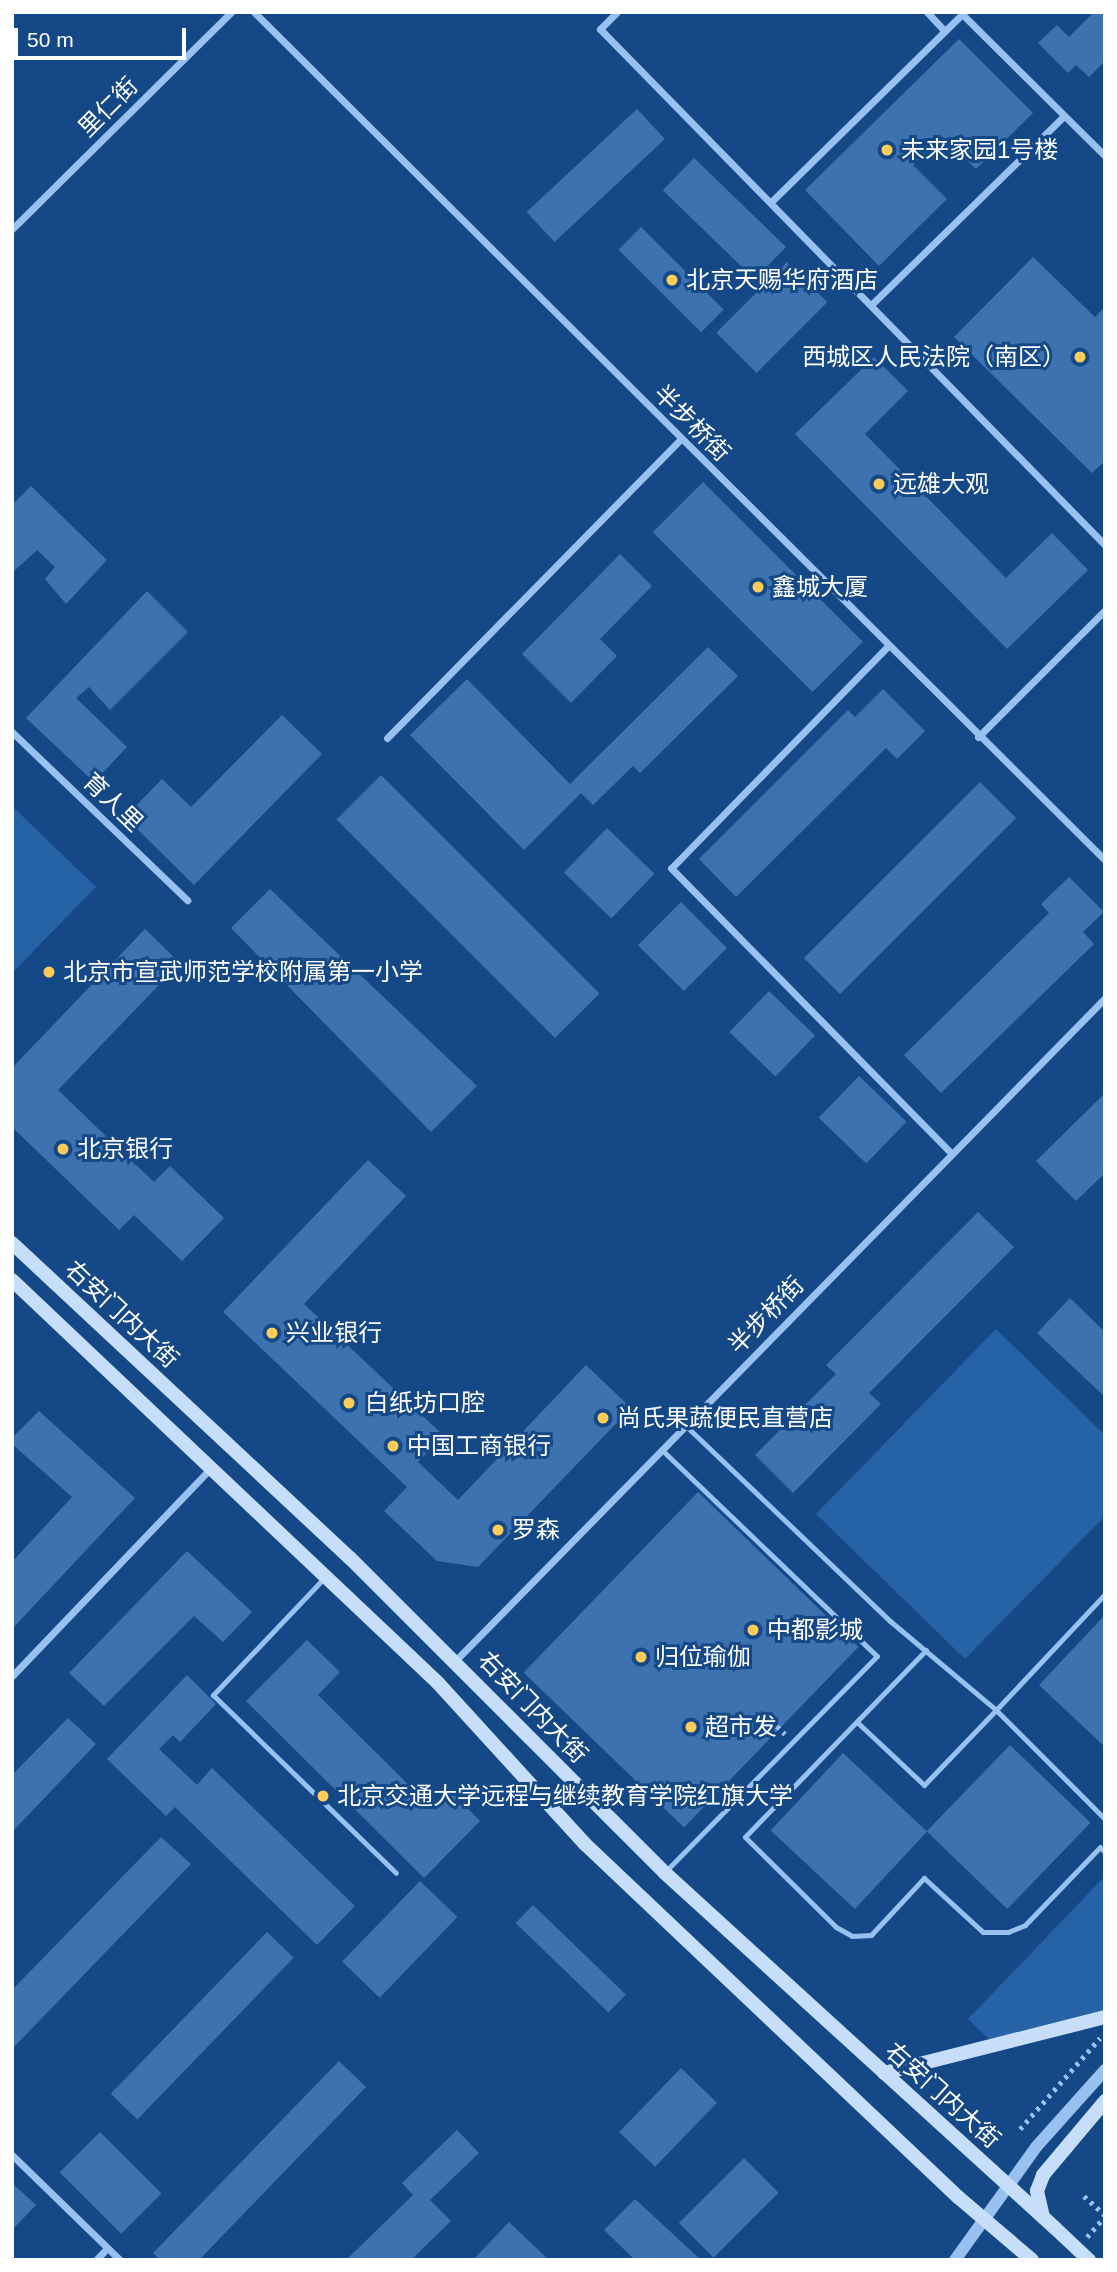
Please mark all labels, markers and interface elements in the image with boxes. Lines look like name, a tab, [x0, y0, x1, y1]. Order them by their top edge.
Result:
scale bar	[18, 14, 189, 58]
text: 50 m	[27, 28, 74, 51]
street label: 里仁街	[72, 71, 144, 143]
place label: 未来家园1号楼	[901, 136, 1058, 164]
marker: 未来家园1号楼	[879, 142, 895, 158]
place label: 北京天赐华府酒店	[686, 266, 878, 294]
marker: 北京天赐华府酒店	[664, 272, 680, 288]
place label: 西城区人民法院（南区）	[802, 343, 1066, 371]
marker: 西城区人民法院（南区）	[1072, 349, 1088, 365]
street label: 半步桥街	[648, 379, 736, 467]
place label: 远雄大观	[893, 470, 989, 498]
marker: 远雄大观	[871, 476, 887, 492]
place label: 鑫城大厦	[772, 573, 868, 601]
marker: 鑫城大厦	[750, 579, 766, 595]
street label: 育人里	[77, 767, 149, 837]
place label: 北京市宣武师范学校附属第一小学	[63, 958, 423, 986]
marker: 北京市宣武师范学校附属第一小学	[41, 964, 57, 980]
place label: 北京银行	[77, 1135, 173, 1163]
marker: 北京银行	[55, 1141, 71, 1157]
street label: 右安门内大街	[60, 1254, 184, 1374]
street label: 半步桥街	[722, 1270, 810, 1360]
place label: 兴业银行	[286, 1319, 382, 1347]
marker: 兴业银行	[264, 1325, 280, 1341]
place label: 白纸坊口腔	[365, 1389, 485, 1417]
marker: 白纸坊口腔	[339, 1393, 359, 1413]
place label: 尚氏果蔬便民直营店	[617, 1404, 833, 1432]
marker: 尚氏果蔬便民直营店	[595, 1410, 611, 1426]
place label: 中国工商银行	[407, 1432, 551, 1460]
marker: 中国工商银行	[385, 1438, 401, 1454]
place label: 罗森	[512, 1516, 560, 1544]
marker: 罗森	[490, 1522, 506, 1538]
place label: 中都影城	[767, 1616, 863, 1644]
marker: 中都影城	[745, 1622, 761, 1638]
place label: 归位瑜伽	[655, 1643, 751, 1671]
street label: 右安门内大街	[473, 1645, 593, 1769]
marker: 归位瑜伽	[633, 1649, 649, 1665]
place label: 超市发	[705, 1713, 777, 1741]
marker: 超市发	[683, 1719, 699, 1735]
place label: 北京交通大学远程与继续教育学院红旗大学	[337, 1782, 793, 1810]
marker: 北京交通大学远程与继续教育学院红旗大学	[315, 1788, 331, 1804]
street label: 右安门内大街	[880, 2036, 1006, 2154]

